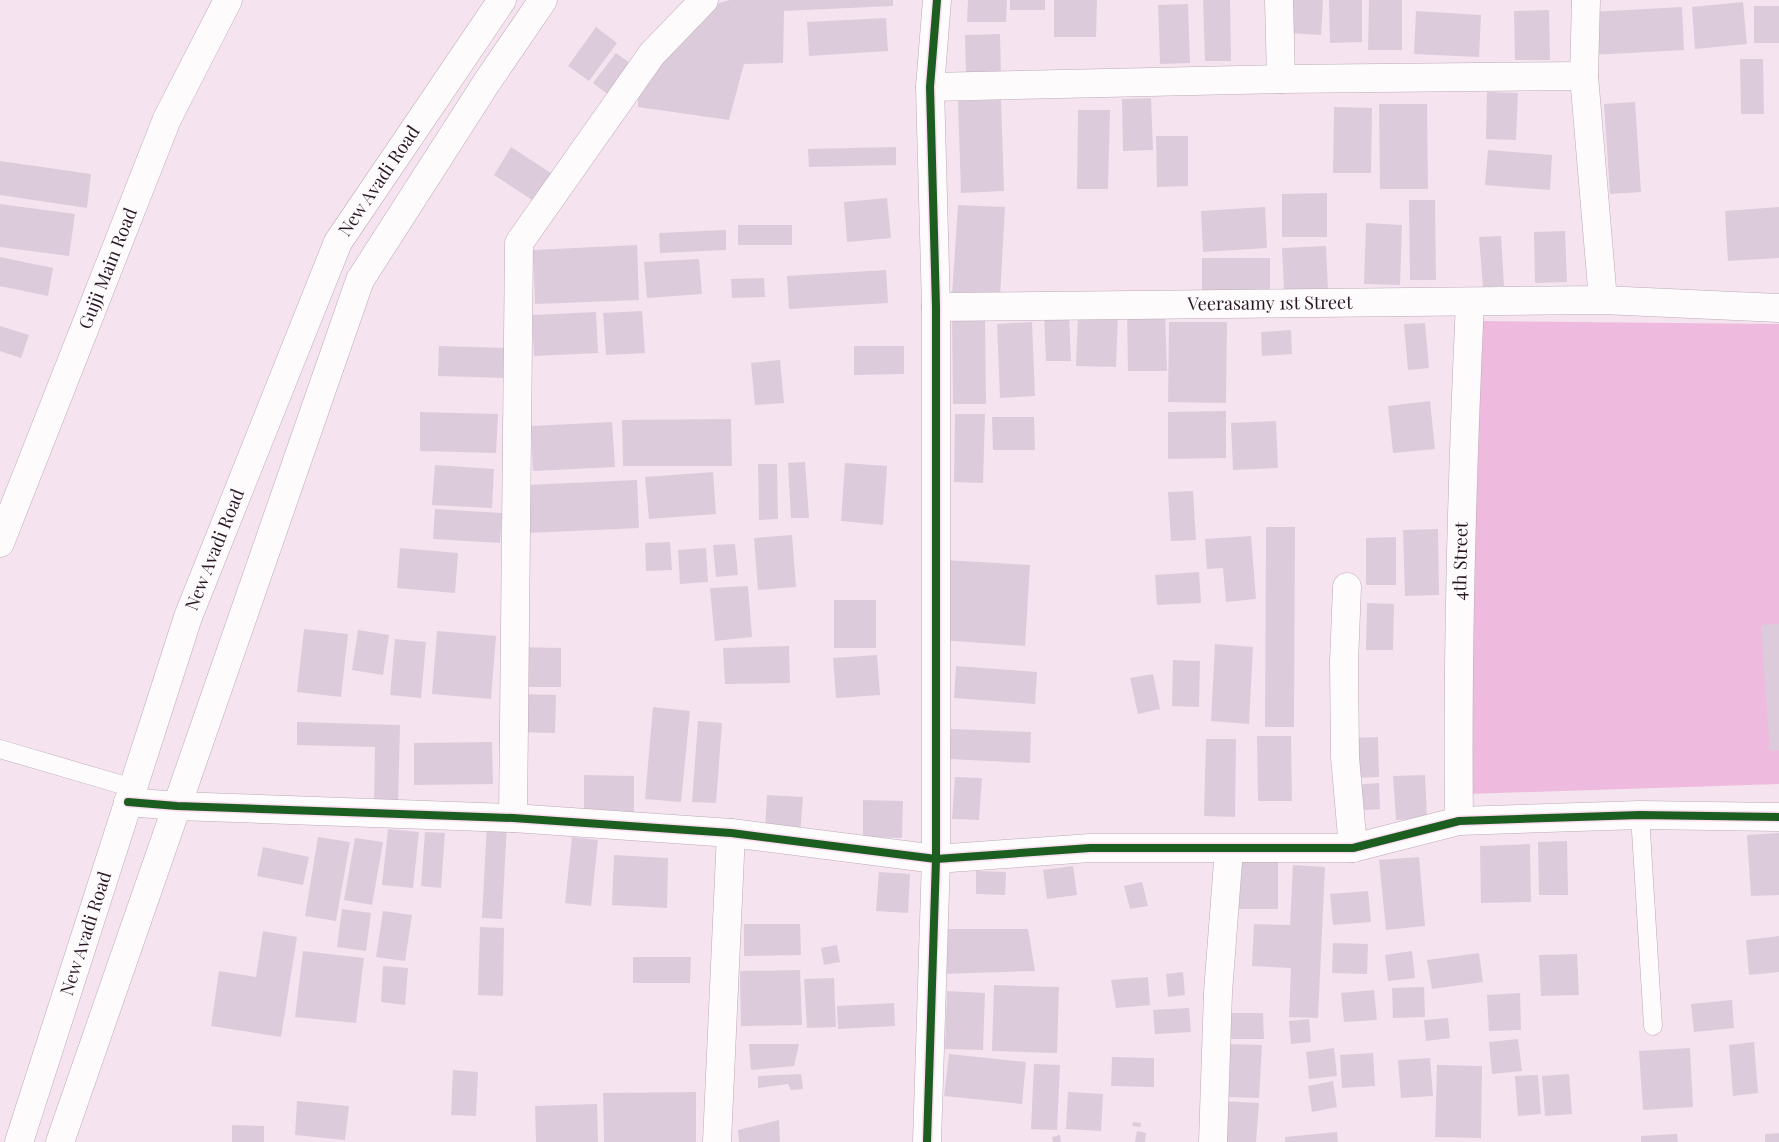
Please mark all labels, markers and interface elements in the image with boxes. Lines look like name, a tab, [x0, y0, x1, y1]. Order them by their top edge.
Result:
street label: New Avadi Road	[332, 120, 425, 241]
street label: Gujji Main Road	[72, 203, 142, 332]
street label: Veerasamy 1st Street	[1186, 290, 1353, 315]
street label: New Avadi Road	[179, 485, 249, 614]
street label: 4th Street	[1447, 521, 1473, 601]
street label: New Avadi Road	[54, 868, 116, 998]

